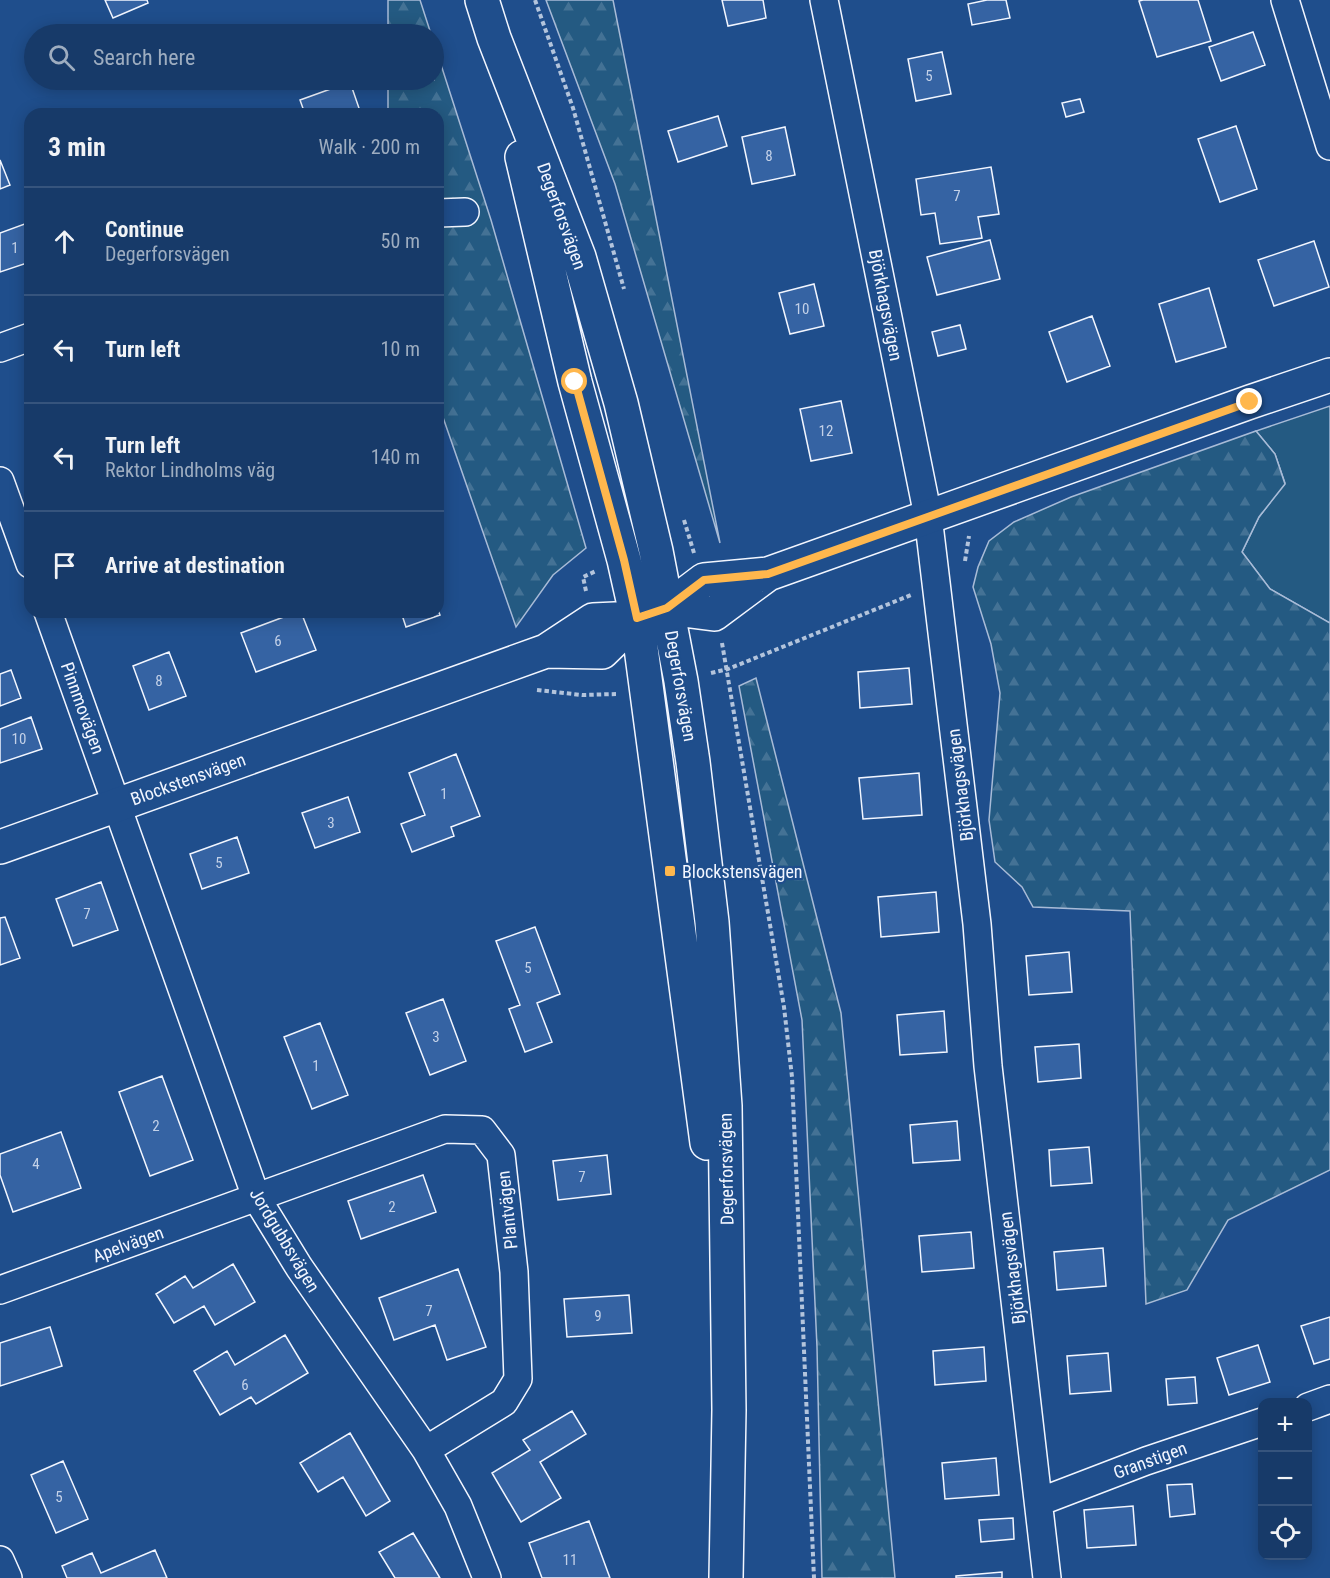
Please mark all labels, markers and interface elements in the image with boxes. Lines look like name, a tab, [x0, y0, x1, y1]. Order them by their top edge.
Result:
search box	[24, 24, 444, 90]
icon: search	[45, 41, 78, 74]
text: Search here	[93, 45, 195, 70]
house number: 5	[925, 67, 933, 85]
text: 3 min	[48, 132, 106, 162]
text: Walk · 200 m	[319, 135, 420, 159]
house number: 8	[765, 147, 773, 165]
street label: Degerforsvägen	[533, 160, 591, 272]
house number: 7	[953, 187, 961, 205]
text: Continue	[105, 217, 184, 242]
icon: ahead	[48, 225, 81, 258]
text: 50 m	[381, 229, 420, 253]
house number: 1	[11, 239, 19, 257]
text: Degerforsvägen	[105, 242, 230, 266]
street label: Björkhagsvägen	[865, 247, 907, 363]
house number: 10	[795, 300, 809, 318]
icon: left	[48, 333, 81, 366]
text: Turn left	[105, 337, 180, 362]
text: 10 m	[381, 337, 420, 361]
route start	[561, 368, 587, 394]
route end	[1236, 388, 1262, 414]
house number: 12	[819, 422, 833, 440]
text: Turn left	[105, 433, 180, 458]
icon: left	[48, 441, 81, 474]
text: 140 m	[371, 445, 420, 469]
text: Rektor Lindholms väg	[105, 458, 275, 482]
icon: arrive	[48, 549, 81, 582]
text: Arrive at destination	[105, 553, 285, 578]
street label: Degerforsvägen	[661, 629, 701, 743]
house number: 6	[274, 632, 282, 650]
street label: Pinnmovägen	[57, 659, 109, 757]
house number: 8	[155, 672, 163, 690]
street label: Björkhagsvägen	[943, 728, 977, 842]
house number: 10	[12, 730, 26, 748]
street label: Blockstensvägen	[128, 749, 248, 809]
house number: 1	[440, 785, 448, 803]
house number: 3	[327, 814, 335, 832]
house number: 5	[215, 854, 223, 872]
place label: Blockstensvägen	[682, 861, 803, 882]
marker: Blockstensvägen	[663, 864, 677, 878]
house number: 7	[83, 905, 91, 923]
house number: 5	[524, 959, 532, 977]
house number: 3	[432, 1028, 440, 1046]
house number: 1	[312, 1057, 320, 1075]
street label: Degerforsvägen	[715, 1113, 737, 1225]
house number: 2	[152, 1117, 160, 1135]
house number: 4	[32, 1155, 40, 1173]
house number: 7	[578, 1168, 586, 1186]
street label: Plantvägen	[492, 1170, 522, 1250]
street label: Jordgubbsvägen	[246, 1184, 324, 1296]
house number: 2	[388, 1198, 396, 1216]
street label: Björkhagsvägen	[995, 1211, 1029, 1325]
street label: Apelvägen	[90, 1221, 166, 1267]
house number: 7	[425, 1302, 433, 1320]
house number: 9	[594, 1307, 602, 1325]
house number: 6	[241, 1376, 249, 1394]
map controls	[1258, 1398, 1312, 1560]
button: +	[1258, 1398, 1312, 1452]
street label: Granstigen	[1110, 1437, 1190, 1483]
button: −	[1258, 1452, 1312, 1506]
house number: 5	[55, 1488, 63, 1506]
button: locate	[1258, 1506, 1312, 1560]
house number: 11	[563, 1551, 577, 1569]

